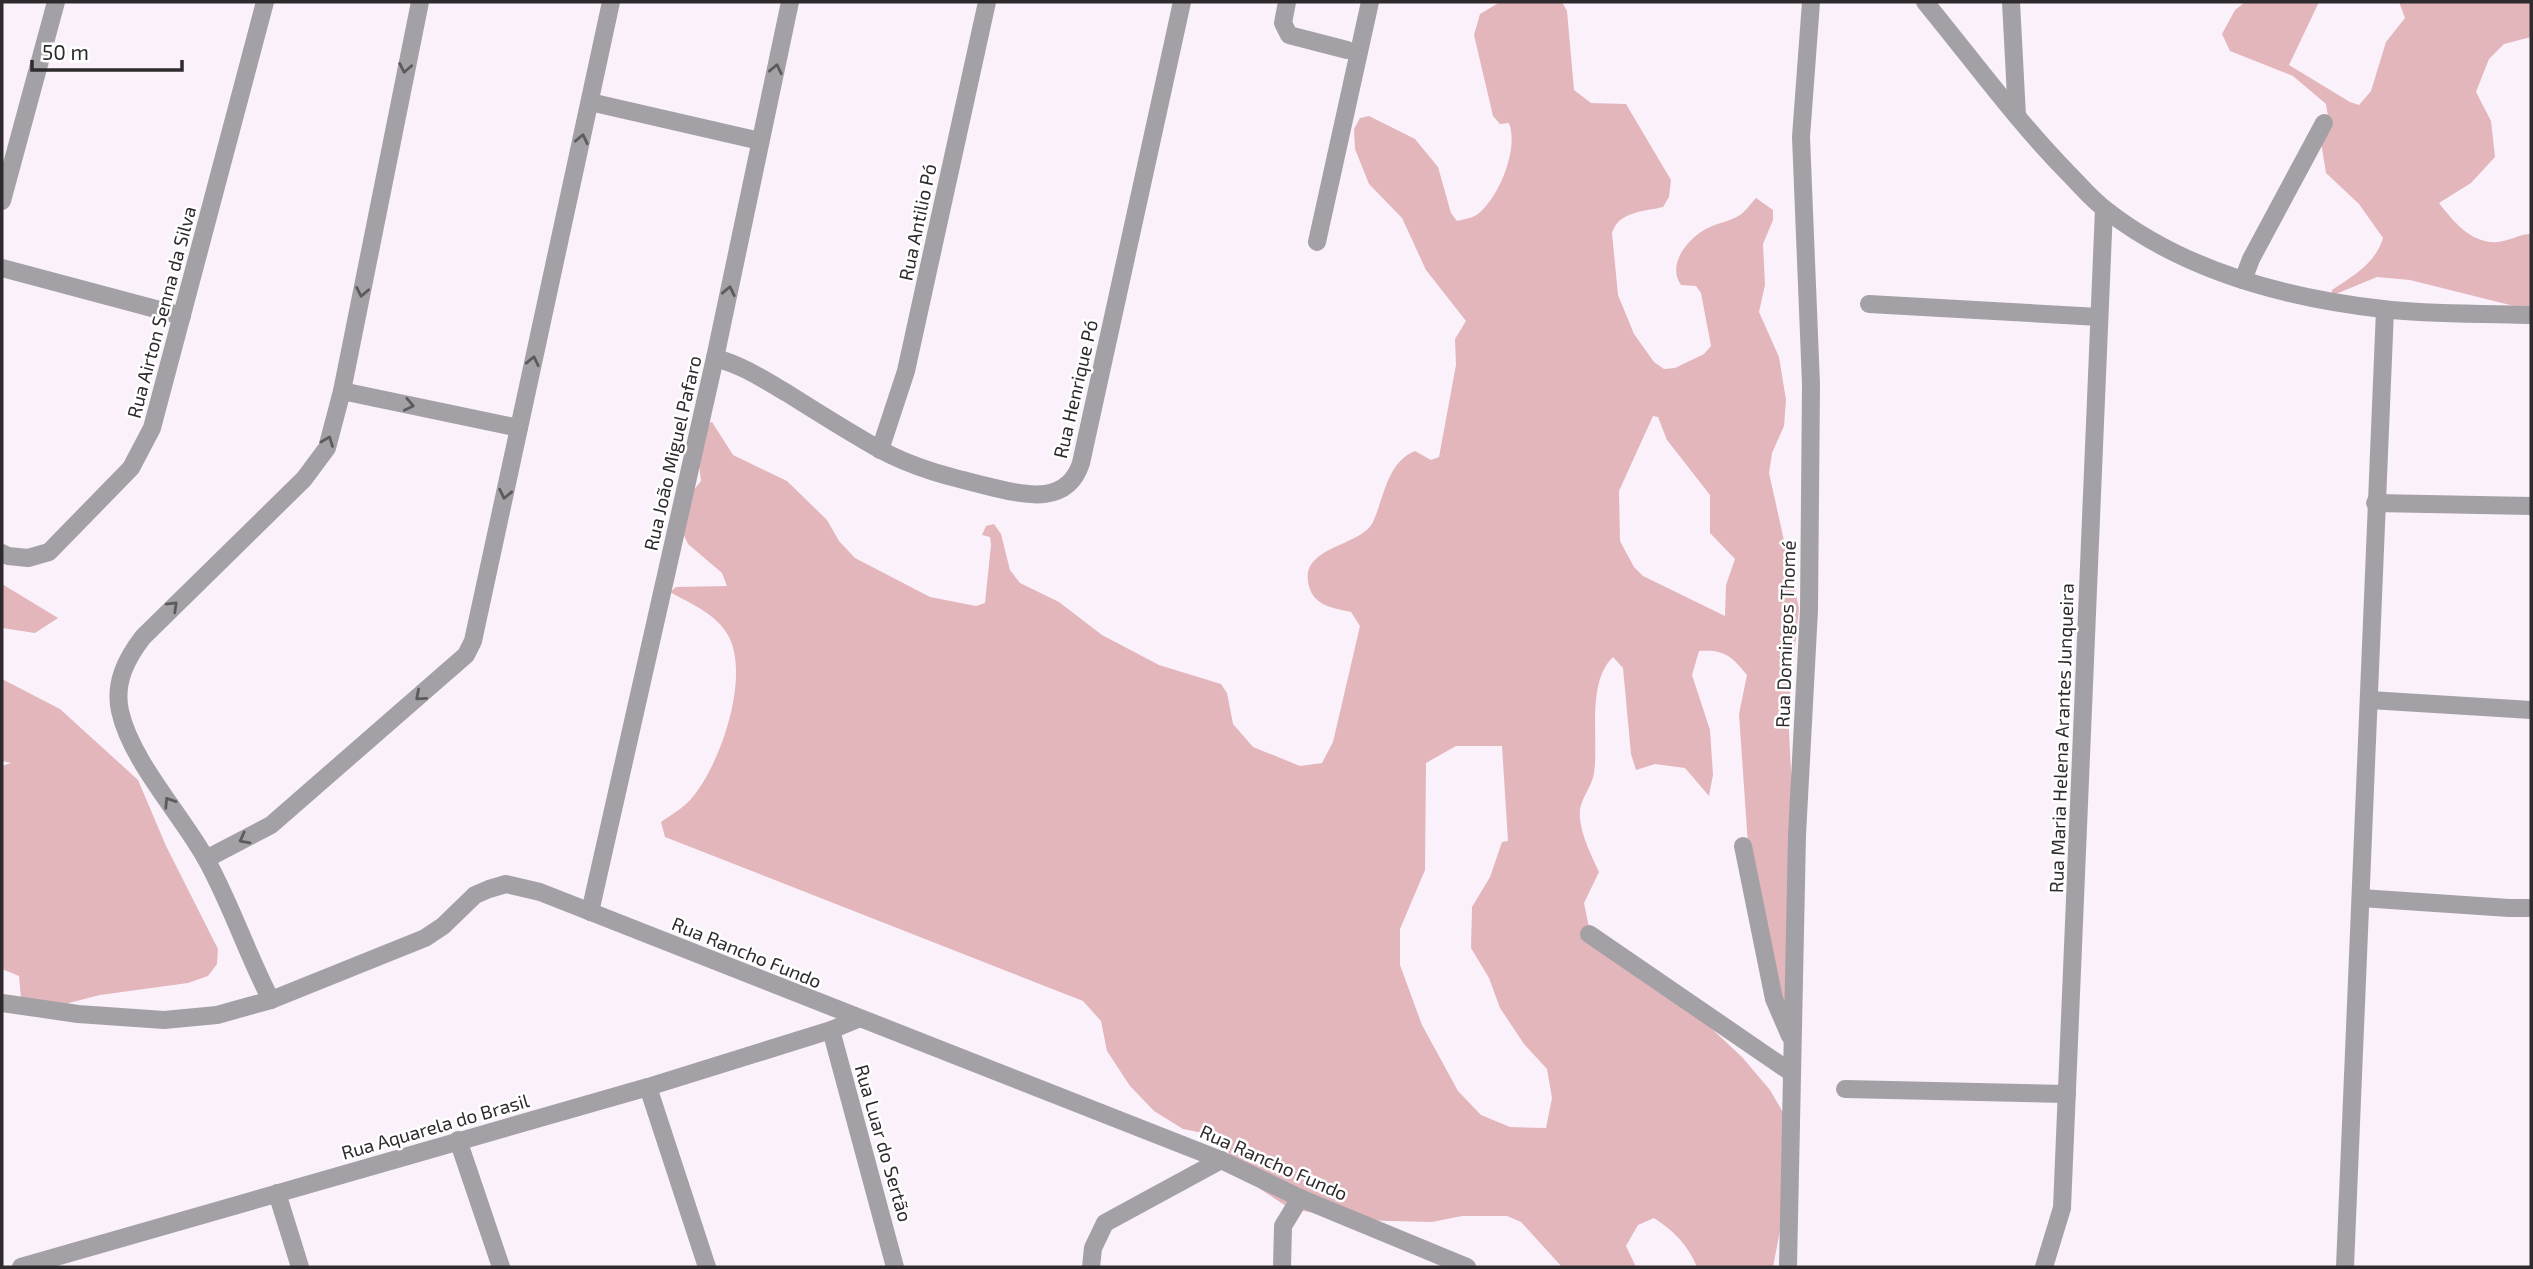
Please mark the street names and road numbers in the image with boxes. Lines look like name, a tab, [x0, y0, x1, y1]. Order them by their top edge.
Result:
street label: Rua Antilio Pó	[893, 161, 941, 283]
street label: Rua Airton Senna da Silva	[122, 204, 200, 420]
street label: Rua Henrique Pó	[1048, 317, 1102, 461]
street label: Rua João Miguel Pafaro	[638, 353, 706, 553]
street label: Rua Domingos Thomé	[1770, 540, 1800, 728]
street label: Rua Maria Helena Arantes Junqueira	[2044, 583, 2078, 893]
street label: Rua Rancho Fundo	[669, 912, 825, 992]
street label: Rua Luar do Sertão	[851, 1062, 917, 1224]
street label: Rua Aquarela do Brasil	[338, 1088, 532, 1164]
street label: Rua Rancho Fundo	[1197, 1119, 1351, 1205]

